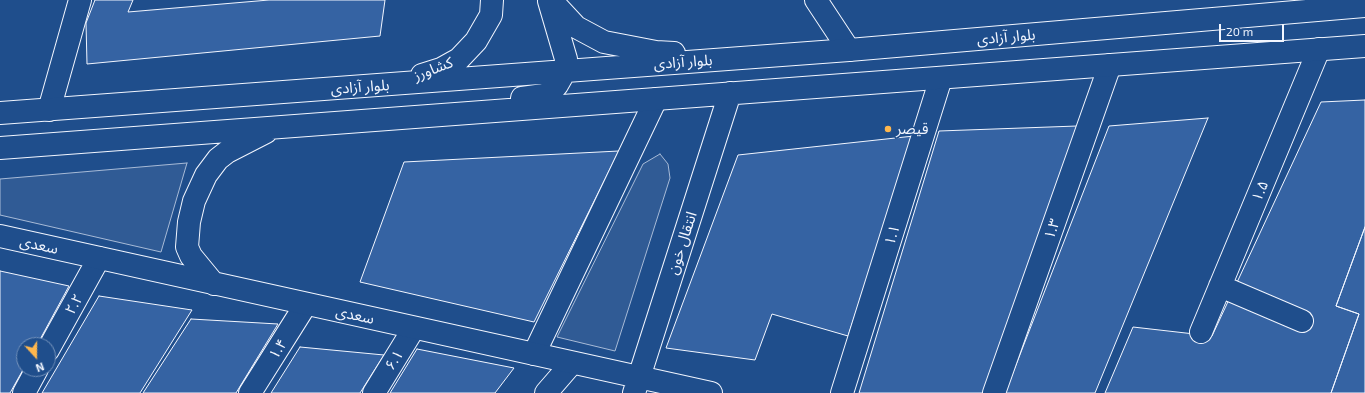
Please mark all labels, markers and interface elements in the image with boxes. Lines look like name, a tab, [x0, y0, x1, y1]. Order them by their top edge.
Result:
scale bar	[1221, 16, 1286, 42]
text: 20 m	[1226, 24, 1253, 38]
street label: بلوار آزادی	[976, 25, 1036, 49]
street label: بلوار آزادی	[653, 51, 713, 73]
street label: کشاورز	[411, 53, 455, 85]
street label: بلوار آزادی	[330, 76, 390, 98]
place label: قیصر	[896, 120, 928, 138]
marker: قیصر	[883, 124, 893, 134]
street label: ۱.۵	[1248, 178, 1272, 204]
street label: انتقال خون	[663, 209, 701, 277]
street label: ۱.۳	[1040, 216, 1064, 242]
street label: ۱.۱	[880, 223, 904, 247]
street label: سعدی	[18, 232, 60, 258]
street label: ۲.۲	[61, 291, 87, 317]
street label: سعدی	[334, 302, 376, 328]
street label: ۱.۴	[265, 335, 291, 363]
north arrow	[16, 337, 56, 377]
street label: ۶.۱	[381, 346, 407, 374]
text: N	[34, 360, 46, 375]

